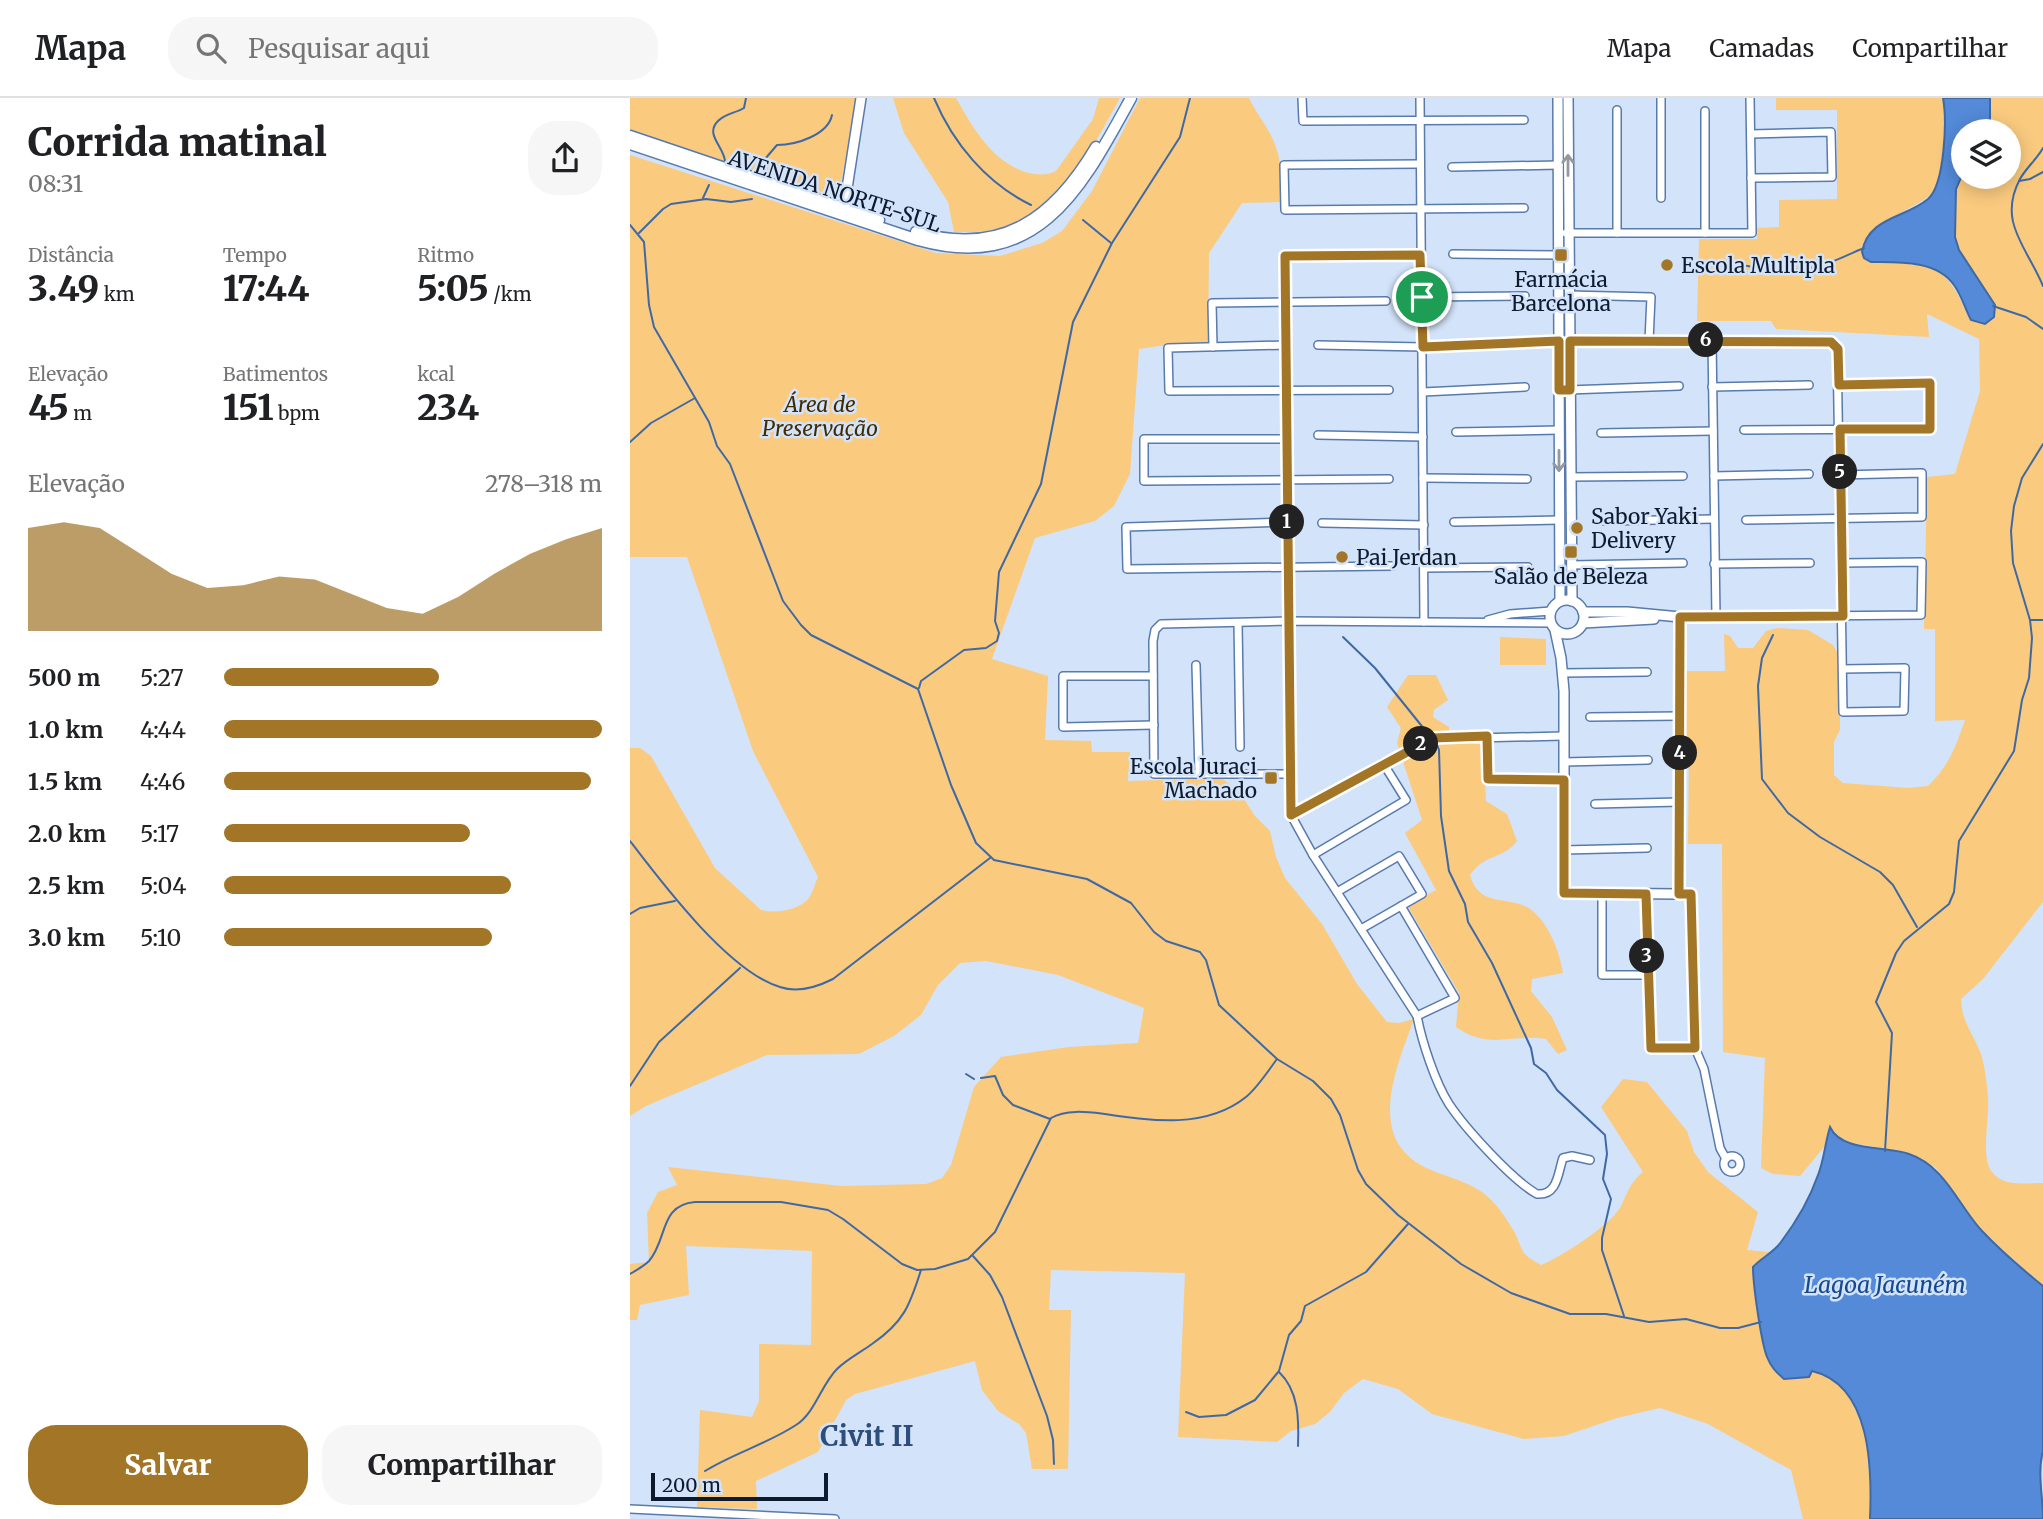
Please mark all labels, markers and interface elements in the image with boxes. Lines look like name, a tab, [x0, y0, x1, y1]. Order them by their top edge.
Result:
search box	[168, 17, 658, 80]
text: Mapa	[35, 28, 126, 69]
icon: search	[192, 29, 230, 67]
text: Pesquisar aqui	[248, 32, 430, 65]
text: Mapa	[1607, 33, 1671, 64]
text: Camadas	[1709, 33, 1814, 64]
text: Compartilhar	[1852, 33, 2008, 64]
text: Corrida matinal	[28, 119, 327, 166]
map controls	[1951, 119, 2021, 189]
button: layers	[1951, 119, 2021, 189]
button: share	[528, 121, 602, 195]
street label: AVENIDA NORTE-SUL	[724, 144, 945, 238]
one-way arrow	[1561, 154, 1575, 177]
text: 08:31	[28, 169, 83, 198]
text: Distância	[28, 243, 114, 267]
text: Tempo	[223, 243, 287, 267]
text: Ritmo	[417, 243, 474, 267]
marker: Farmácia Barcelona	[1553, 247, 1569, 263]
place label: Escola Multipla	[1681, 252, 1835, 279]
marker: Escola Multipla	[1659, 257, 1675, 273]
place label: Farmácia Barcelona	[1511, 266, 1611, 317]
text: 3.49	[28, 267, 99, 311]
text: 17:44	[223, 267, 310, 311]
text: 5:05	[417, 267, 489, 311]
pin	[1392, 267, 1452, 327]
icon: arrive	[1403, 278, 1441, 316]
text: km	[99, 282, 135, 306]
text: /km	[489, 282, 532, 306]
pin: 6	[1688, 322, 1724, 358]
text: 6	[1700, 327, 1711, 351]
text: Elevação	[28, 362, 108, 386]
text: Batimentos	[223, 362, 328, 386]
text: kcal	[417, 362, 455, 386]
text: 45	[28, 386, 69, 430]
text: 151	[223, 386, 274, 430]
text: 234	[417, 386, 479, 430]
park label: Área de Preservação	[762, 390, 878, 442]
text: m	[69, 401, 92, 425]
text: bpm	[274, 401, 320, 425]
one-way arrow	[1553, 450, 1566, 473]
pin: 5	[1822, 454, 1858, 490]
text: 5	[1834, 459, 1845, 483]
text: Elevação	[28, 469, 125, 498]
text: 278–318 m	[485, 469, 602, 498]
place label: Sabor Yaki Delivery	[1591, 503, 1698, 554]
pin: 1	[1270, 504, 1304, 540]
text: 1	[1282, 509, 1291, 533]
marker: Sabor Yaki Delivery	[1569, 520, 1585, 536]
place label: Pai Jerdan	[1356, 544, 1457, 571]
marker: Salão de Beleza	[1563, 544, 1579, 560]
marker: Pai Jerdan	[1334, 549, 1350, 565]
place label: Salão de Beleza	[1494, 563, 1648, 590]
text: 500 m	[28, 663, 100, 692]
text: 5:27	[140, 663, 184, 692]
text: 1.0 km	[28, 715, 103, 744]
text: 4:44	[140, 715, 186, 744]
pin: 2	[1404, 726, 1438, 762]
text: 2	[1415, 731, 1426, 755]
pin: 4	[1662, 736, 1698, 770]
text: 4	[1673, 740, 1686, 764]
place label: Escola Juraci Machado	[1130, 753, 1257, 804]
text: 1.5 km	[28, 767, 102, 796]
text: 4:46	[140, 767, 185, 796]
marker: Escola Juraci Machado	[1263, 770, 1279, 786]
text: 2.0 km	[28, 819, 106, 848]
text: 5:17	[140, 819, 179, 848]
text: 2.5 km	[28, 871, 105, 900]
text: 5:04	[140, 871, 186, 900]
text: 3.0 km	[28, 923, 105, 952]
text: 5:10	[140, 923, 181, 952]
pin: 3	[1630, 938, 1664, 974]
text: 3	[1641, 943, 1652, 967]
water label: Lagoa Jacuném	[1804, 1270, 1966, 1299]
district label: Civit II	[820, 1418, 914, 1454]
button: Salvar	[28, 1425, 308, 1505]
button: Compartilhar	[322, 1425, 602, 1505]
scale bar	[651, 1470, 828, 1502]
text: 200 m	[662, 1473, 721, 1497]

